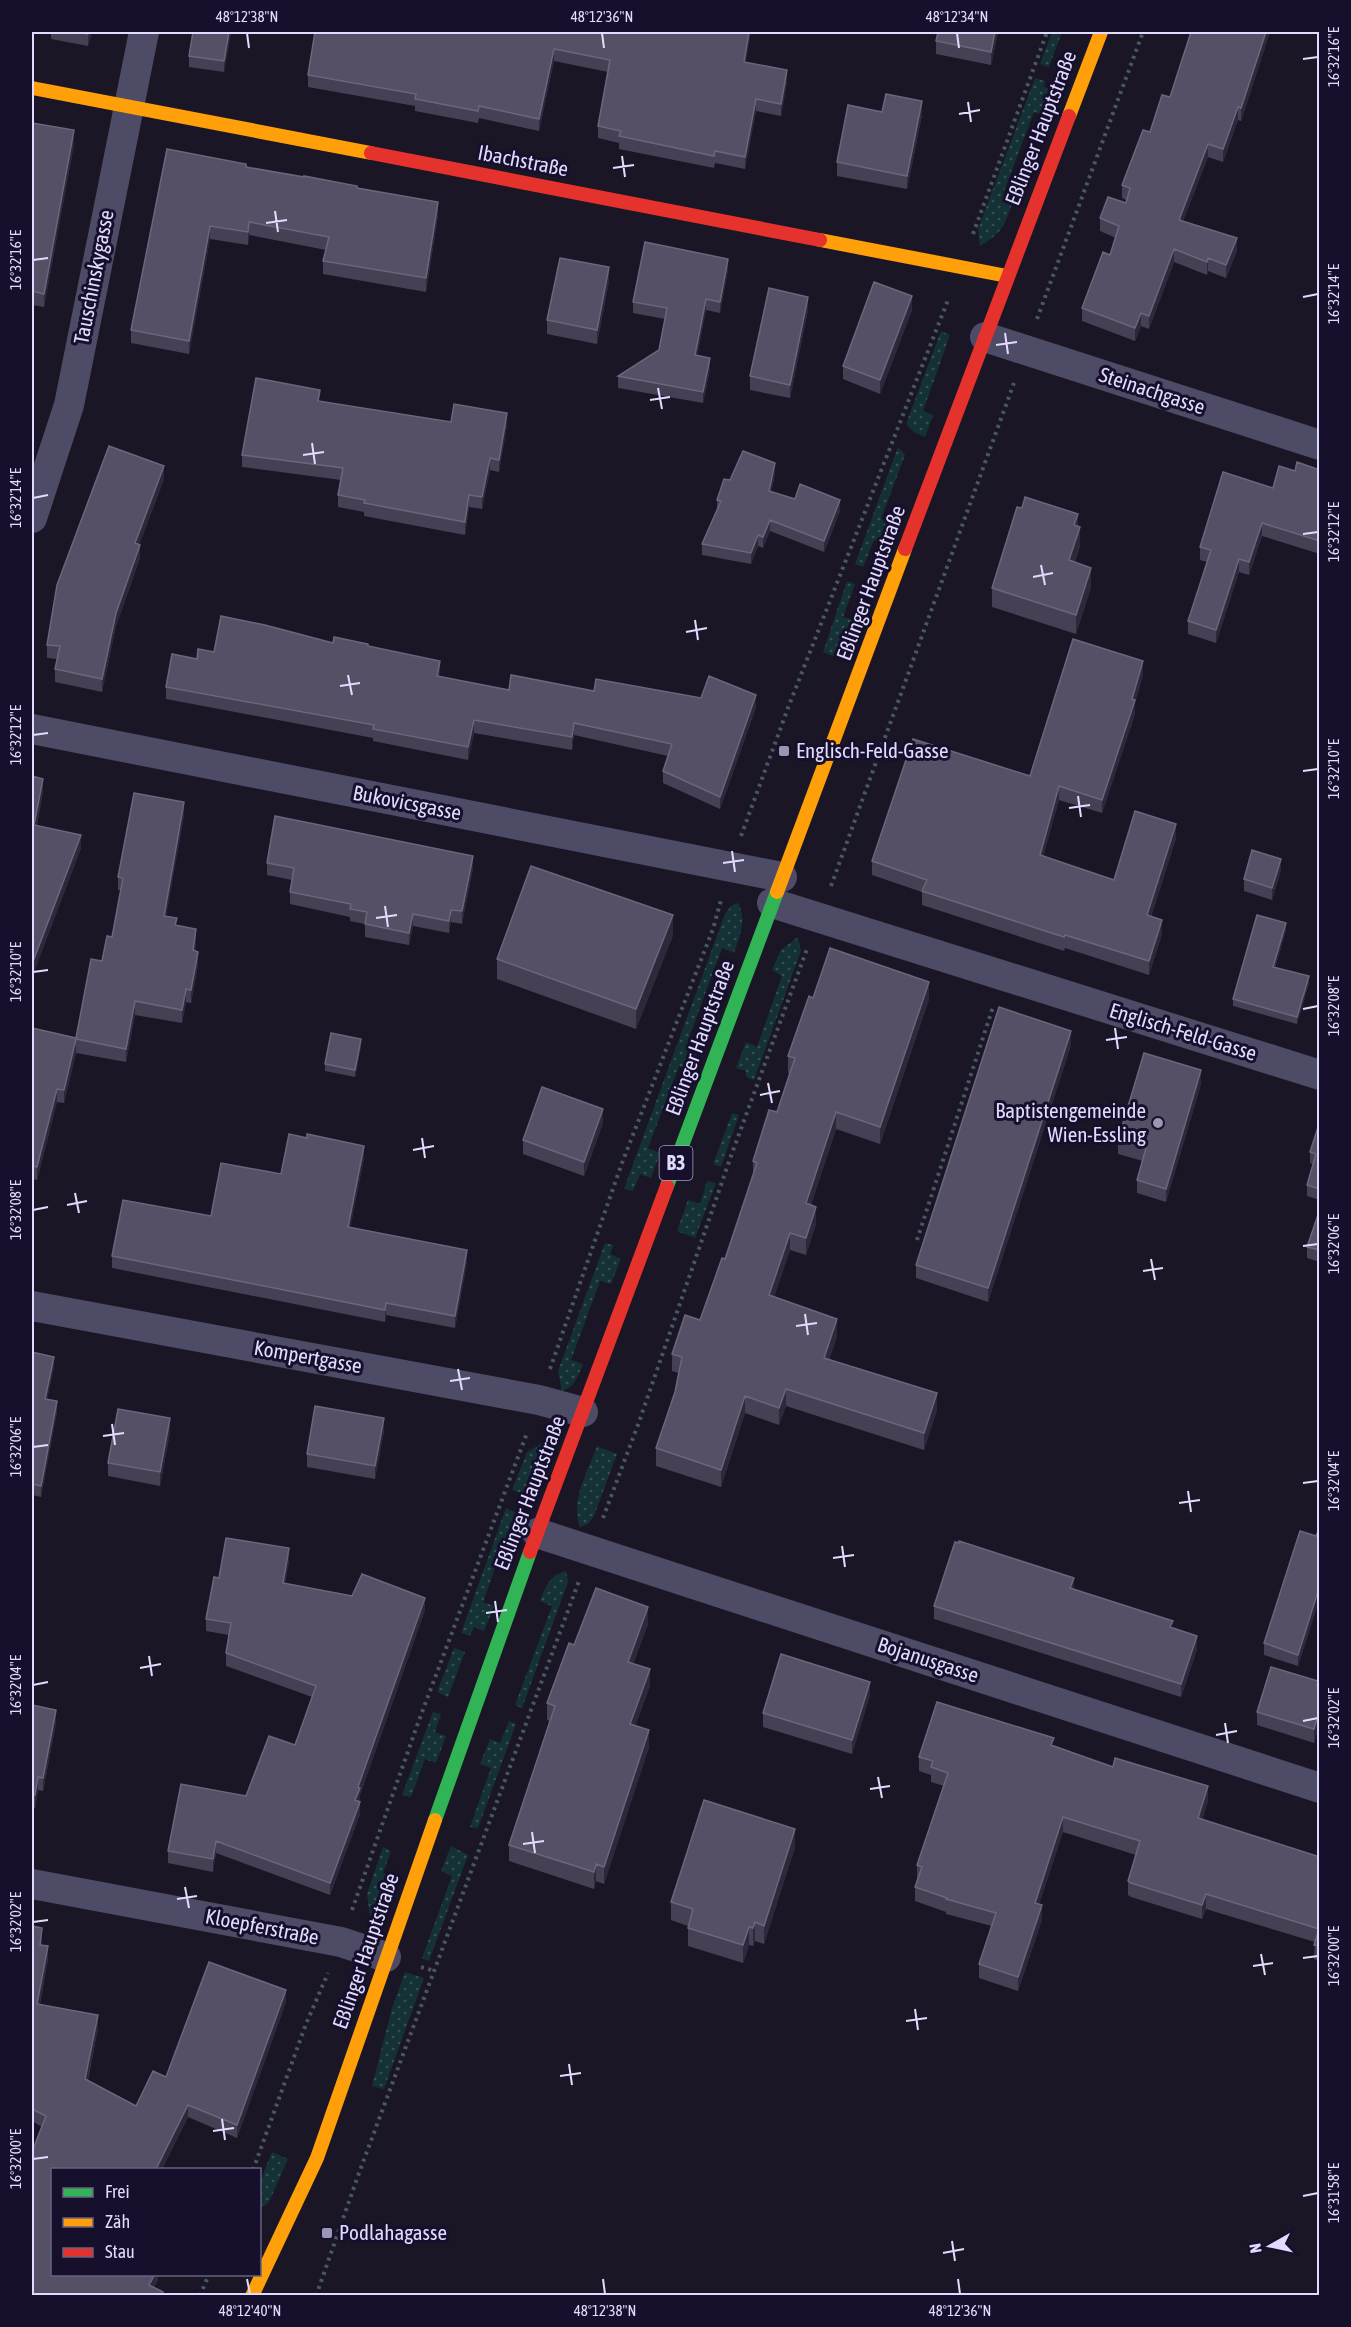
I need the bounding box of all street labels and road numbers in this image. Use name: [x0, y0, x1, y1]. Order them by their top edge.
street label: Eßlinger Hauptstraße: [1000, 47, 1081, 208]
street label: Ibachstraße: [476, 140, 570, 181]
street label: Tauschinskygasse: [68, 208, 118, 346]
street label: Steinachgasse: [1096, 362, 1208, 418]
street label: Eßlinger Hauptstraße: [831, 502, 909, 663]
street label: Bukovicsgasse: [351, 780, 463, 824]
street label: Eßlinger Hauptstraße: [660, 957, 738, 1118]
street label: Englisch-Feld-Gasse: [1107, 997, 1260, 1065]
road number: B3: [660, 1146, 692, 1180]
street label: Kompertgasse: [252, 1335, 364, 1377]
street label: Eßlinger Hauptstraße: [489, 1412, 570, 1573]
street label: Bojanusgasse: [875, 1631, 982, 1687]
street label: Eßlinger Hauptstraße: [327, 1870, 403, 2032]
street label: Kloepferstraße: [203, 1903, 321, 1949]

